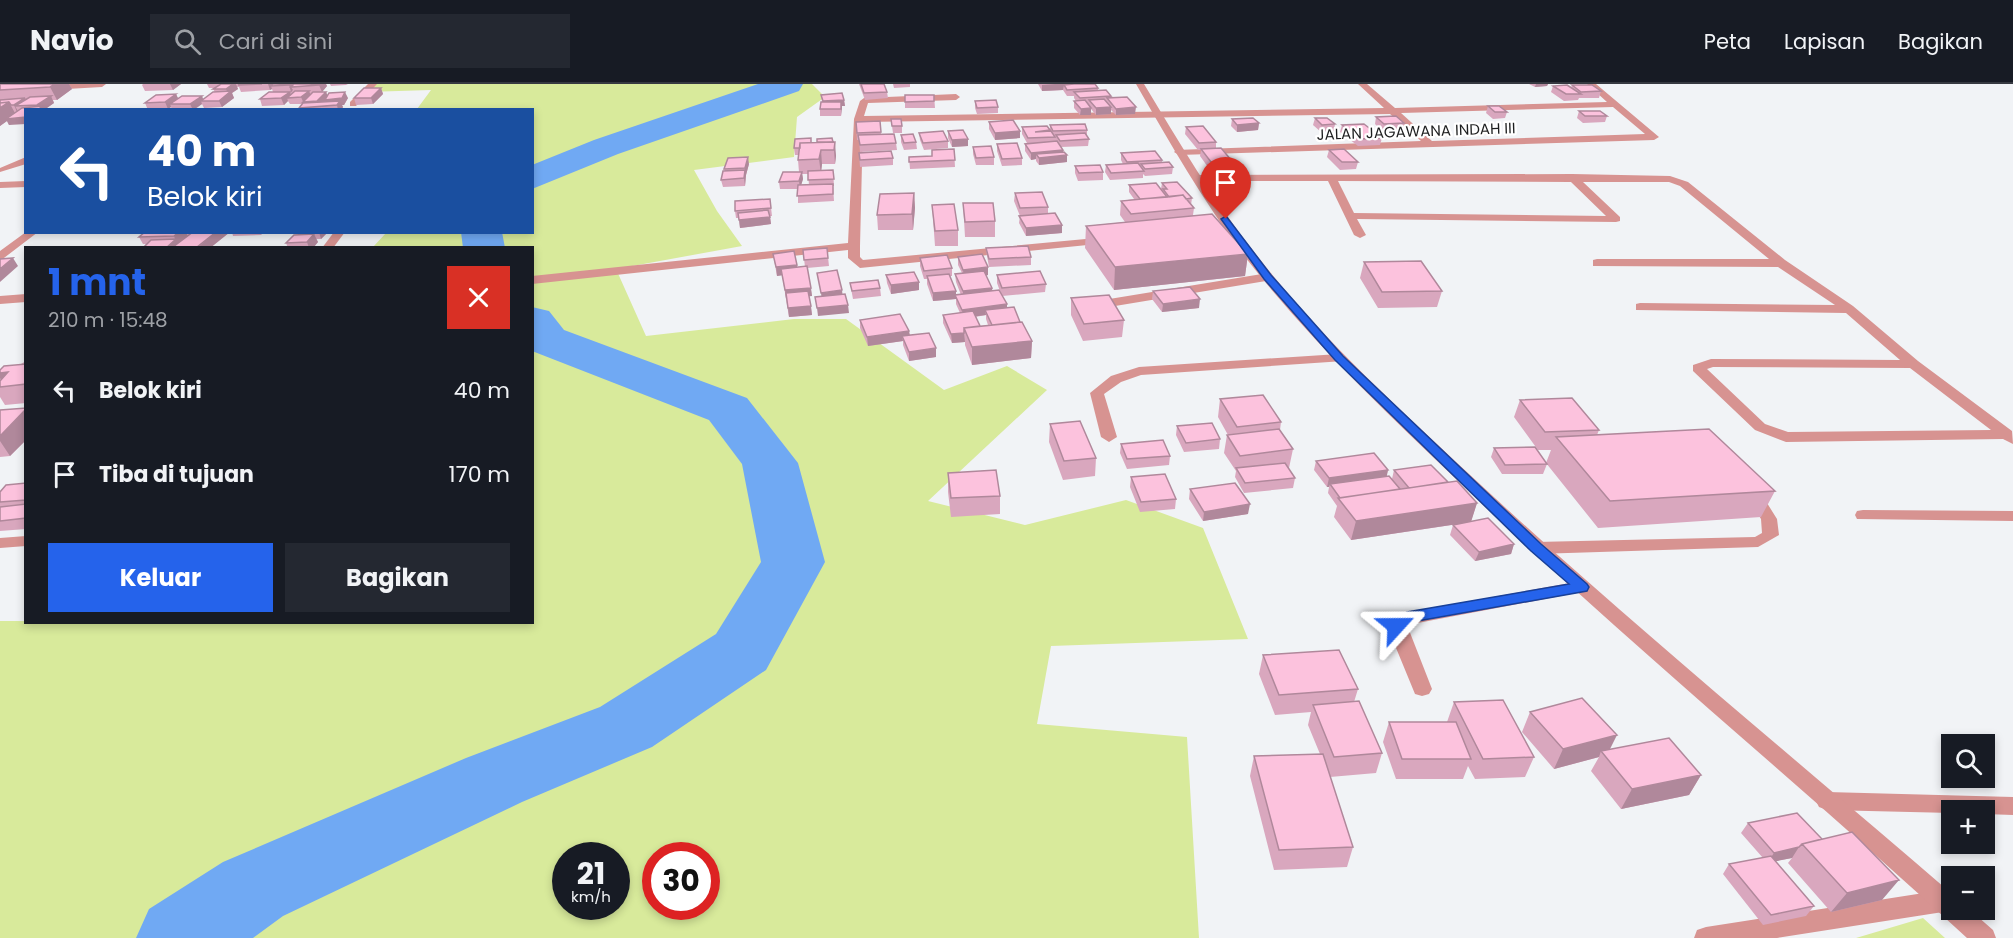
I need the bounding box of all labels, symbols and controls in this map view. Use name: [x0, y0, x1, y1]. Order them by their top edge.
search box: [150, 14, 570, 68]
text: Navio: [30, 21, 114, 60]
icon: search: [171, 25, 204, 58]
text: Cari di sini: [219, 26, 333, 57]
text: Peta: [1704, 27, 1751, 56]
text: Lapisan: [1784, 27, 1865, 56]
text: Bagikan: [1898, 27, 1983, 56]
street label: JALAN JAGAWANA INDAH III: [1316, 117, 1516, 145]
text: 40 m: [147, 122, 256, 181]
icon: left: [48, 132, 126, 210]
pin: [1200, 157, 1251, 219]
icon: arrive: [1209, 166, 1242, 199]
text: Belok kiri: [147, 178, 263, 215]
text: 1 mnt: [48, 257, 146, 308]
button: close: [447, 266, 510, 329]
text: 210 m · 15:48: [48, 306, 168, 334]
icon: left: [48, 374, 81, 407]
text: Belok kiri: [99, 375, 202, 406]
text: 40 m: [454, 375, 510, 406]
icon: arrive: [48, 458, 81, 491]
text: Tiba di tujuan: [99, 459, 254, 490]
text: 170 m: [449, 459, 510, 490]
button: Keluar: [48, 543, 273, 612]
button: Bagikan: [285, 543, 510, 612]
position arrow: [1364, 594, 1428, 658]
map controls: [1941, 734, 1995, 920]
button: search: [1941, 734, 1995, 788]
button: +: [1941, 800, 1995, 854]
speed limit sign: 30: [642, 842, 720, 920]
text: 21: [577, 852, 605, 895]
button: −: [1941, 866, 1995, 920]
text: km/h: [571, 886, 611, 907]

